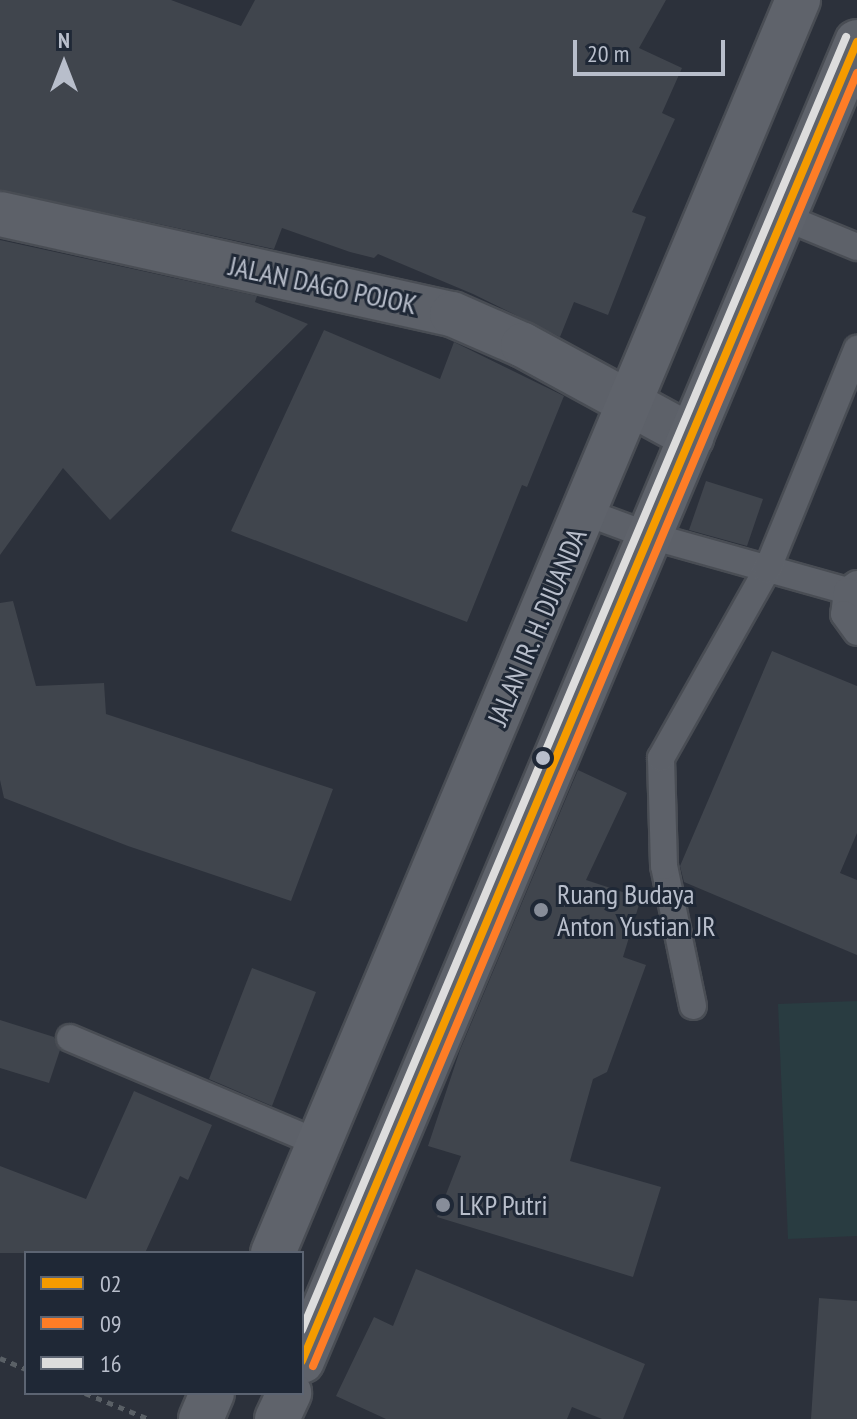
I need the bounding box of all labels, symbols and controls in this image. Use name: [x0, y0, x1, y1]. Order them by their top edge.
north arrow: [24, 24, 104, 104]
scale bar: [577, 24, 729, 74]
text: N: [58, 26, 70, 54]
text: 20 m: [587, 38, 629, 69]
street label: JALAN DAGO POJOK: [226, 249, 420, 321]
street label: JALAN IR. H. DJUANDA: [480, 522, 594, 732]
unlabelled marker: [535, 750, 551, 766]
place label: Ruang Budaya Anton Yustian JR: [557, 877, 716, 943]
marker: Ruang Budaya Anton Yustian JR: [532, 901, 550, 919]
place label: LKP Putri: [459, 1188, 548, 1222]
marker: LKP Putri: [434, 1196, 452, 1214]
legend: [24, 1251, 304, 1395]
text: 02: [100, 1268, 122, 1299]
text: 09: [100, 1308, 122, 1339]
text: 16: [100, 1348, 122, 1379]

